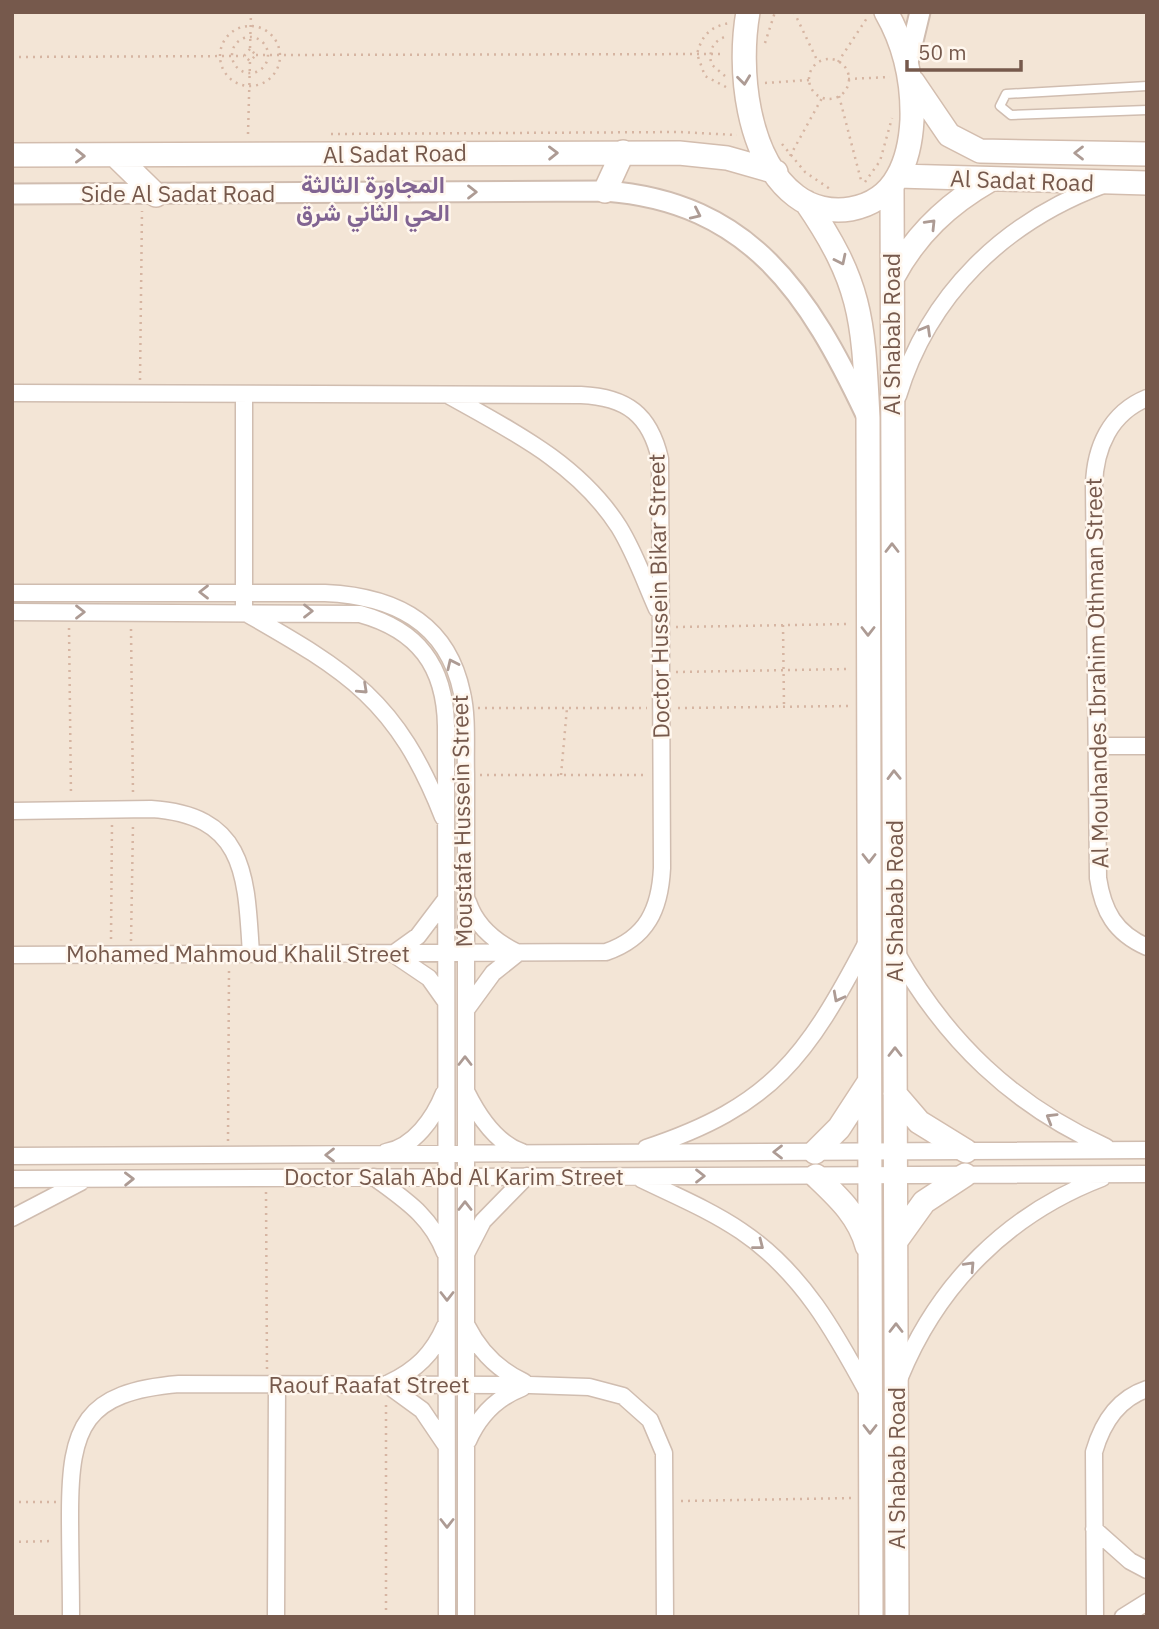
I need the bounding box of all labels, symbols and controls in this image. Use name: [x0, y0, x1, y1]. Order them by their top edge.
scale bar: [907, 28, 1021, 72]
text: 50 m: [918, 38, 967, 66]
one-way arrow: [736, 74, 751, 86]
street label: Al Sadat Road: [323, 137, 467, 169]
one-way arrow: [548, 145, 559, 161]
one-way arrow: [1073, 146, 1084, 161]
one-way arrow: [76, 148, 86, 164]
street label: Al Sadat Road: [950, 162, 1095, 198]
district label: المجاورة الثالثة الحي الثاني شرق: [296, 168, 450, 233]
street label: Side Al Sadat Road: [81, 178, 275, 208]
one-way arrow: [468, 184, 478, 200]
one-way arrow: [689, 206, 702, 220]
one-way arrow: [923, 219, 935, 232]
one-way arrow: [833, 253, 847, 265]
street label: Al Shabab Road: [876, 253, 906, 415]
one-way arrow: [918, 324, 931, 337]
street label: Doctor Hussein Bikar Street: [641, 453, 675, 739]
street label: Al Mouhandes Ibrahim Othman Street: [1078, 477, 1114, 869]
one-way arrow: [884, 542, 900, 552]
one-way arrow: [198, 584, 209, 600]
one-way arrow: [303, 603, 314, 619]
one-way arrow: [76, 604, 86, 620]
one-way arrow: [860, 626, 876, 637]
one-way arrow: [446, 659, 460, 672]
one-way arrow: [355, 681, 368, 693]
street label: Moustafa Hussein Street: [444, 694, 478, 948]
one-way arrow: [886, 769, 902, 780]
street label: Al Shabab Road: [879, 820, 909, 982]
one-way arrow: [861, 854, 877, 864]
street label: Mohamed Mahmoud Khalil Street: [66, 938, 410, 968]
one-way arrow: [833, 990, 846, 1003]
one-way arrow: [887, 1046, 903, 1056]
one-way arrow: [457, 1056, 473, 1066]
one-way arrow: [1045, 1113, 1058, 1126]
one-way arrow: [773, 1144, 783, 1160]
one-way arrow: [325, 1147, 335, 1163]
street label: Doctor Salah Abd Al Karim Street: [284, 1161, 624, 1191]
one-way arrow: [695, 1168, 706, 1184]
one-way arrow: [125, 1171, 135, 1187]
one-way arrow: [457, 1200, 473, 1210]
one-way arrow: [751, 1236, 763, 1249]
one-way arrow: [961, 1261, 974, 1274]
one-way arrow: [439, 1291, 455, 1302]
one-way arrow: [888, 1322, 904, 1333]
street label: Raouf Raafat Street: [269, 1369, 469, 1399]
street label: Al Shabab Road: [881, 1387, 911, 1549]
one-way arrow: [862, 1424, 878, 1435]
one-way arrow: [439, 1519, 455, 1529]

